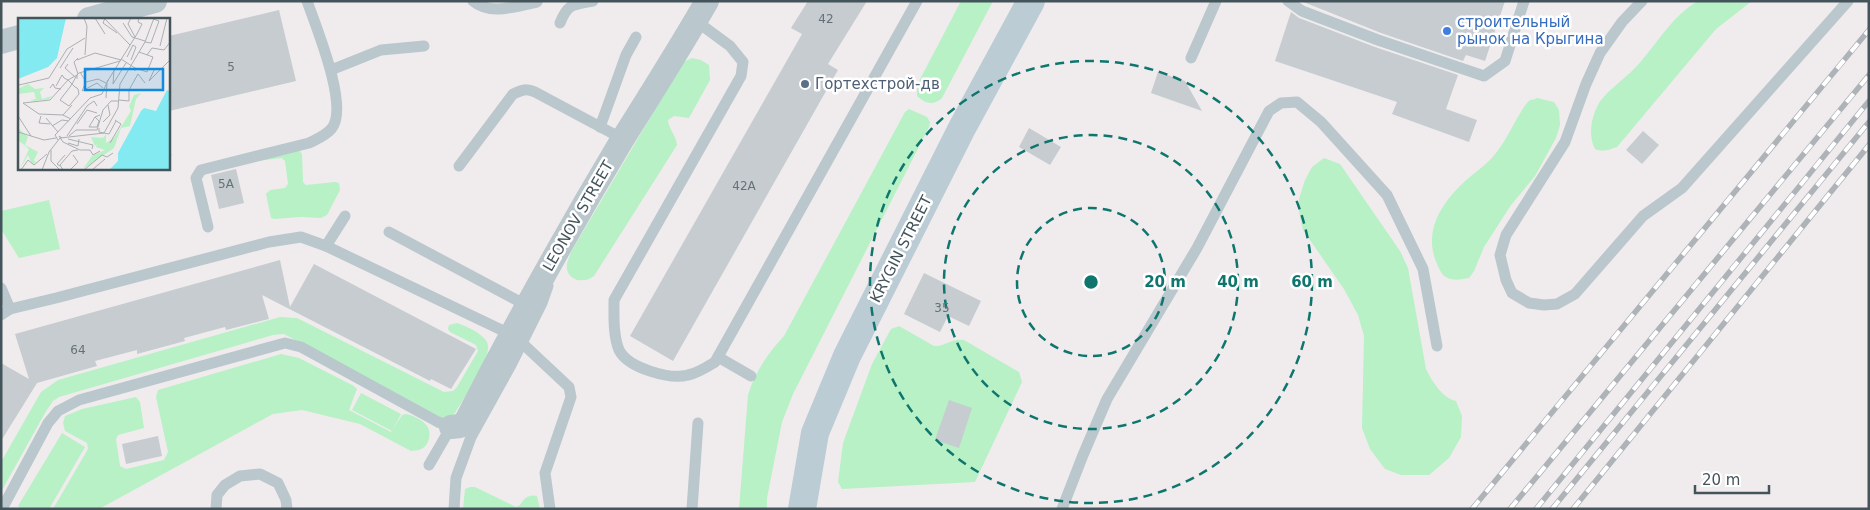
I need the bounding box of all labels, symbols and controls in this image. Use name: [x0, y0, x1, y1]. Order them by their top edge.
house number: 42: [818, 12, 834, 26]
place label: строительный рынок на Крыгина: [1457, 13, 1604, 48]
inset map: [18, 18, 170, 170]
marker: строительный рынок на Крыгина: [1441, 25, 1453, 37]
house number: 5: [227, 60, 235, 74]
place label: Гортехстрой-дв: [815, 75, 940, 93]
marker: Гортехстрой-дв: [799, 78, 811, 90]
street label: LEONOV STREET: [539, 157, 617, 274]
house number: 5А: [218, 177, 235, 191]
house number: 42А: [732, 179, 757, 193]
street label: KRYGIN STREET: [866, 192, 936, 306]
centre of rings: [1082, 273, 1100, 291]
text: 20 m: [1144, 273, 1186, 291]
text: 40 m: [1217, 273, 1259, 291]
text: 60 m: [1291, 273, 1333, 291]
house number: 35: [934, 301, 950, 315]
house number: 64: [70, 343, 86, 357]
scale bar: [1695, 462, 1769, 494]
text: 20 m: [1702, 471, 1740, 489]

